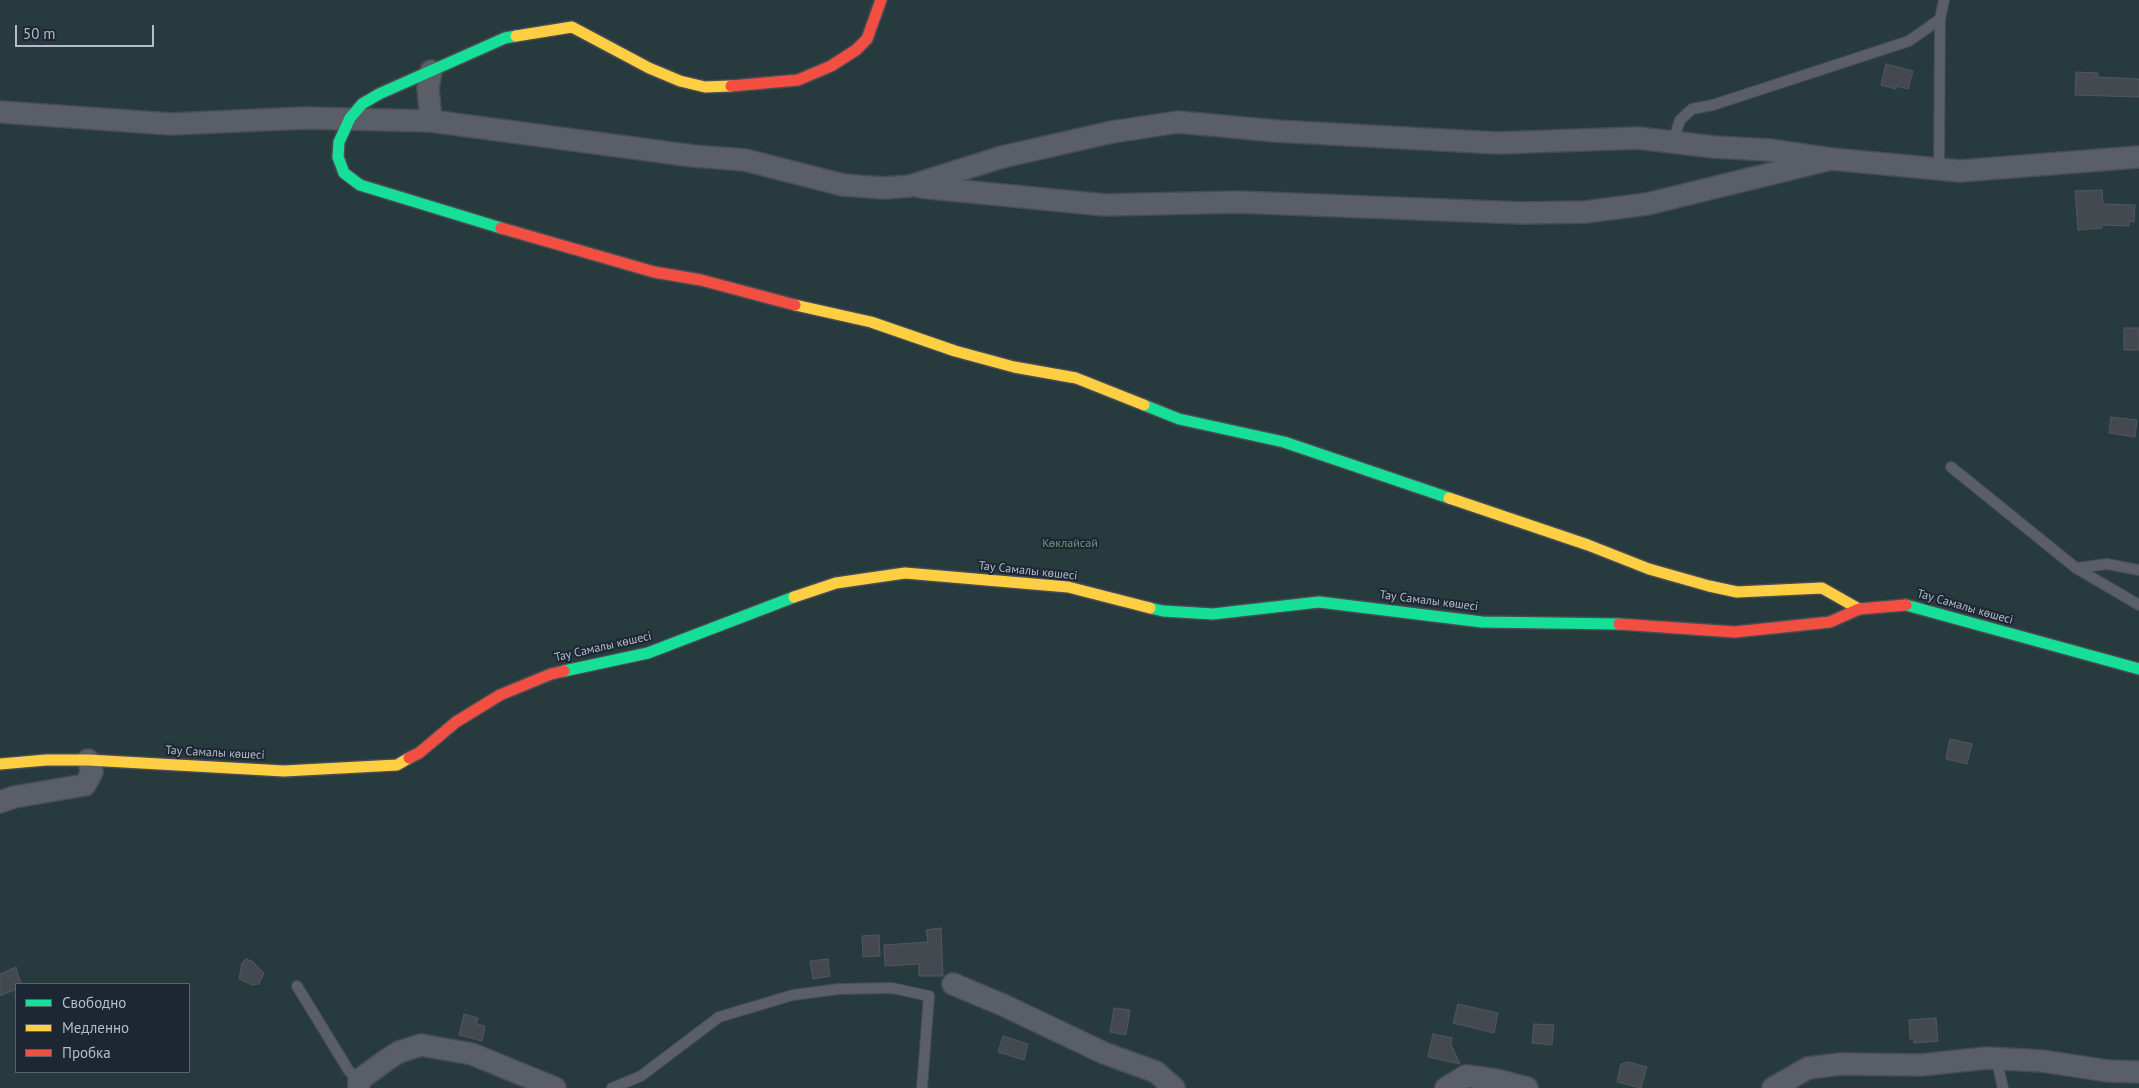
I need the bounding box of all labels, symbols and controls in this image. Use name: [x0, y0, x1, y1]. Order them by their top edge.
scale bar: [18, 15, 156, 47]
text: 50 m: [23, 24, 56, 43]
park label: Көклайсай: [1042, 537, 1098, 551]
street label: Тау Самалы көшесі: [978, 559, 1078, 583]
street label: Тау Самалы көшесі: [1915, 586, 2015, 628]
street label: Тау Самалы көшесі: [1379, 588, 1479, 614]
street label: Тау Самалы көшесі: [553, 629, 653, 665]
street label: Тау Самалы көшесі: [165, 743, 265, 763]
legend: [15, 983, 190, 1073]
text: Свободно: [62, 993, 126, 1012]
text: Медленно: [62, 1018, 129, 1037]
text: Пробка: [62, 1043, 111, 1062]

